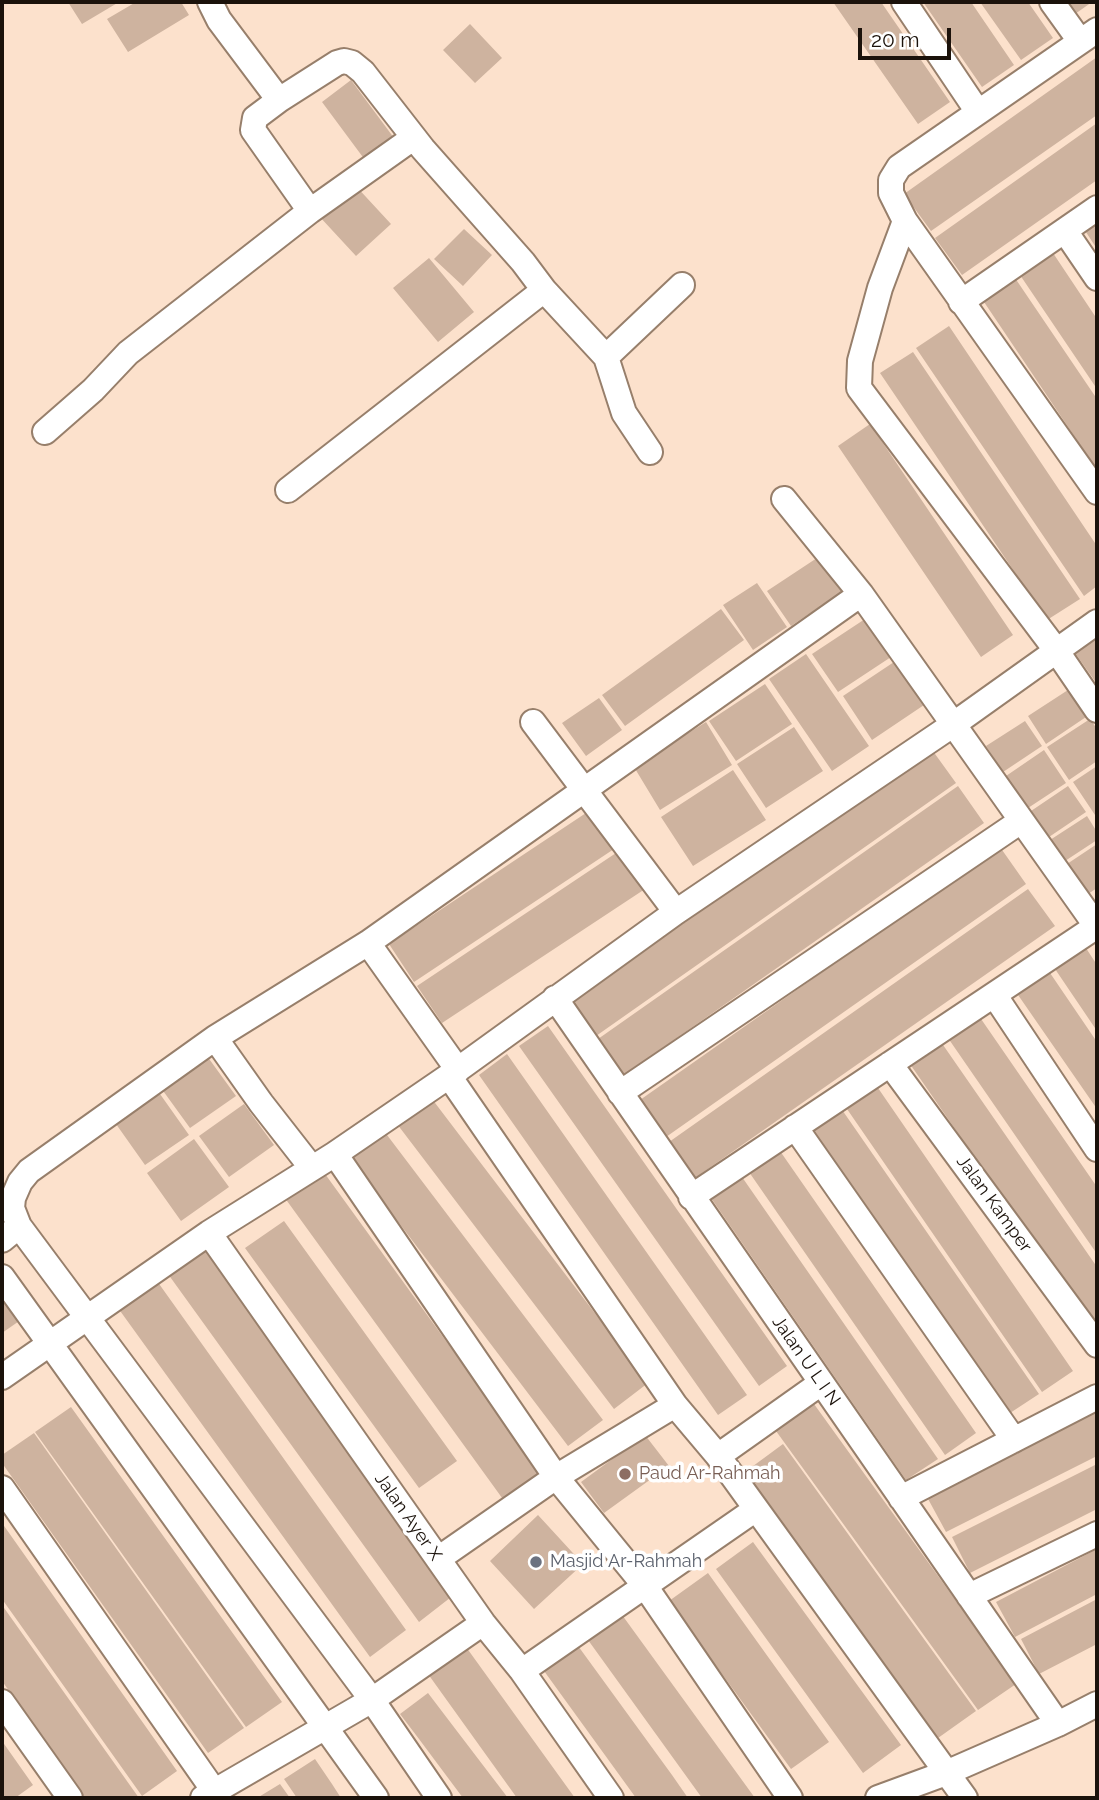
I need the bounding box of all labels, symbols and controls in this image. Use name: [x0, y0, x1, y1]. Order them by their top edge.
scale bar: [861, 14, 954, 58]
text: 20 m: [871, 27, 919, 52]
street label: Jalan Kamper: [952, 1152, 1036, 1256]
street label: Jalan U L I N: [767, 1312, 845, 1410]
place label: Paud Ar-Rahmah: [639, 1463, 781, 1485]
marker: Paud Ar-Rahmah: [617, 1466, 633, 1482]
street label: Jalan Ayer X: [370, 1469, 446, 1565]
place label: Masjid Ar-Rahmah: [550, 1551, 702, 1573]
marker: Masjid Ar-Rahmah: [528, 1554, 544, 1570]

